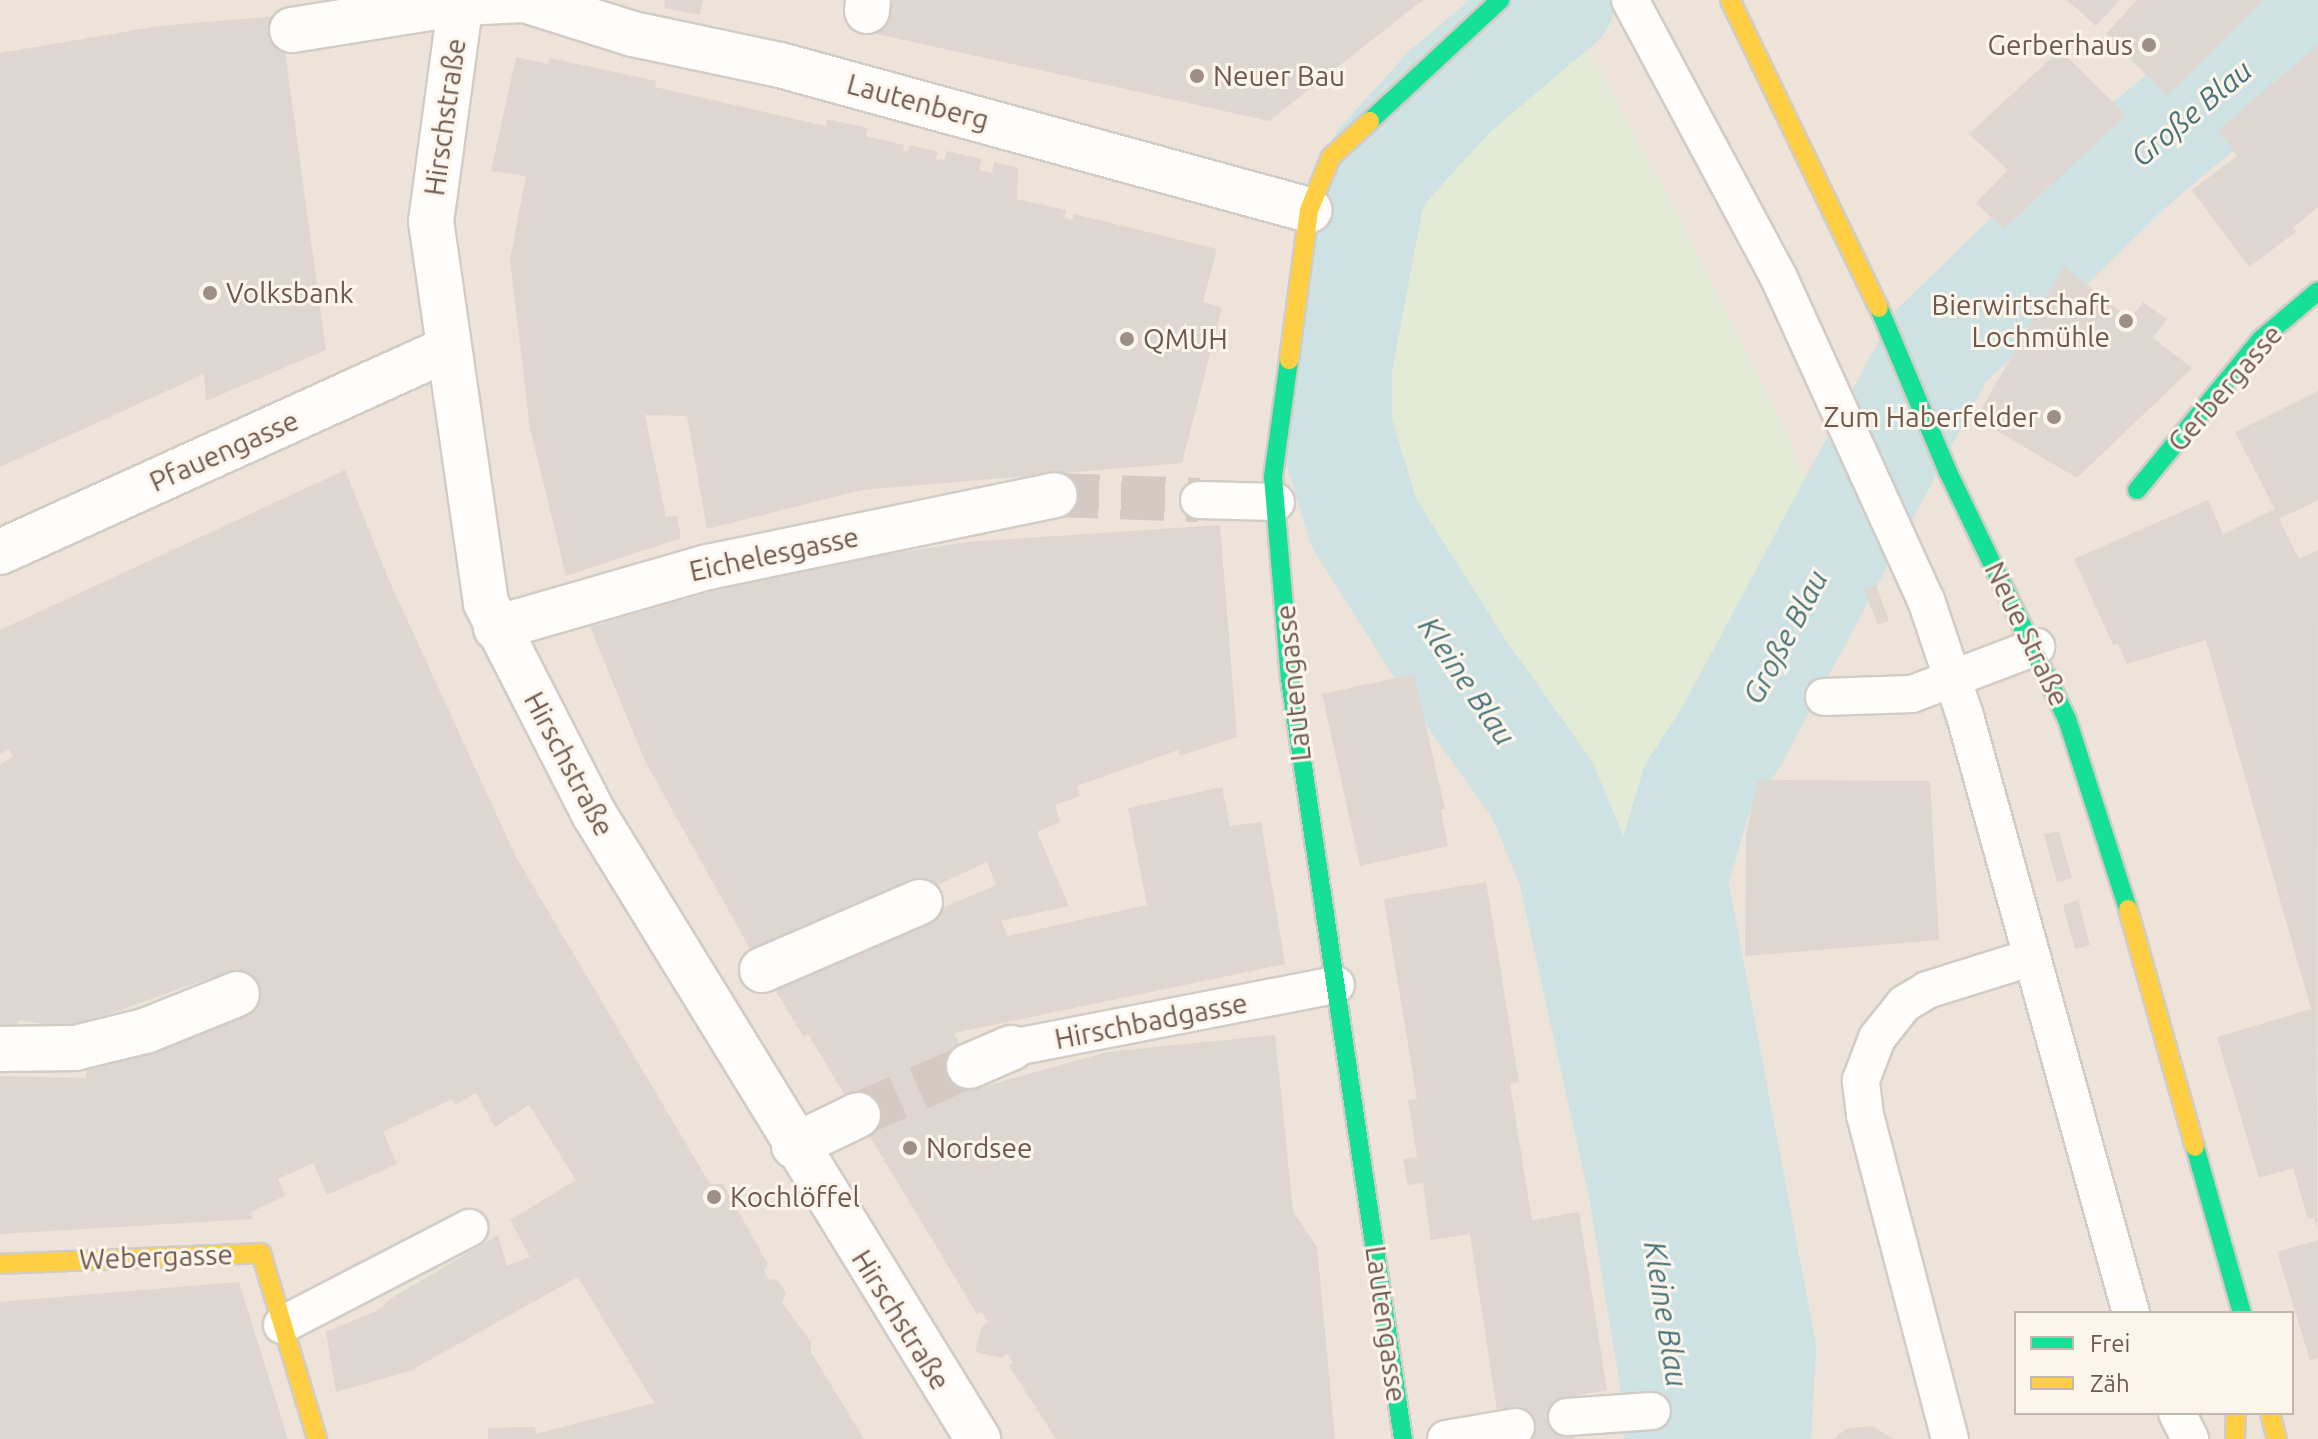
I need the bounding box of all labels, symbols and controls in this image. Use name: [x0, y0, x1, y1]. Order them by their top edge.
place label: Gerberhaus: [1987, 28, 2133, 62]
street label: Hirschstraße: [417, 36, 473, 198]
marker: Gerberhaus: [2140, 36, 2158, 54]
water label: Große Blau: [2123, 52, 2259, 174]
place label: Neuer Bau: [1213, 59, 1345, 93]
street label: Lautenberg: [843, 67, 993, 137]
marker: Neuer Bau: [1188, 67, 1206, 85]
place label: Volksbank: [226, 276, 354, 310]
marker: Volksbank: [201, 284, 219, 302]
place label: Bierwirtschaft Lochmühle: [1931, 288, 2110, 354]
marker: Bierwirtschaft Lochmühle: [2117, 312, 2135, 330]
street label: Gerbergasse: [2161, 318, 2289, 458]
place label: QMUH: [1143, 322, 1228, 356]
marker: QMUH: [1118, 330, 1136, 348]
place label: Zum Haberfelder: [1824, 400, 2038, 434]
street label: Pfauengasse: [144, 403, 304, 499]
marker: Zum Haberfelder: [2045, 408, 2063, 426]
street label: Eichelesgasse: [686, 520, 862, 588]
street label: Neue Straße: [1978, 556, 2076, 712]
water label: Große Blau: [1735, 564, 1835, 710]
street label: Lautengasse: [1268, 603, 1318, 763]
water label: Kleine Blau: [1411, 610, 1523, 752]
street label: Hirschstraße: [517, 686, 621, 842]
street label: Hirschbadgasse: [1052, 986, 1250, 1056]
place label: Nordsee: [926, 1131, 1032, 1165]
marker: Nordsee: [901, 1139, 919, 1157]
place label: Kochlöffel: [730, 1180, 860, 1214]
marker: Kochlöffel: [705, 1188, 723, 1206]
street label: Webergasse: [79, 1238, 233, 1276]
water label: Kleine Blau: [1637, 1239, 1695, 1389]
street label: Hirschstraße: [845, 1244, 957, 1396]
street label: Lautengasse: [1358, 1244, 1414, 1404]
legend: [2014, 1311, 2294, 1415]
text: Frei: [2090, 1330, 2130, 1357]
text: Zäh: [2090, 1370, 2130, 1397]

